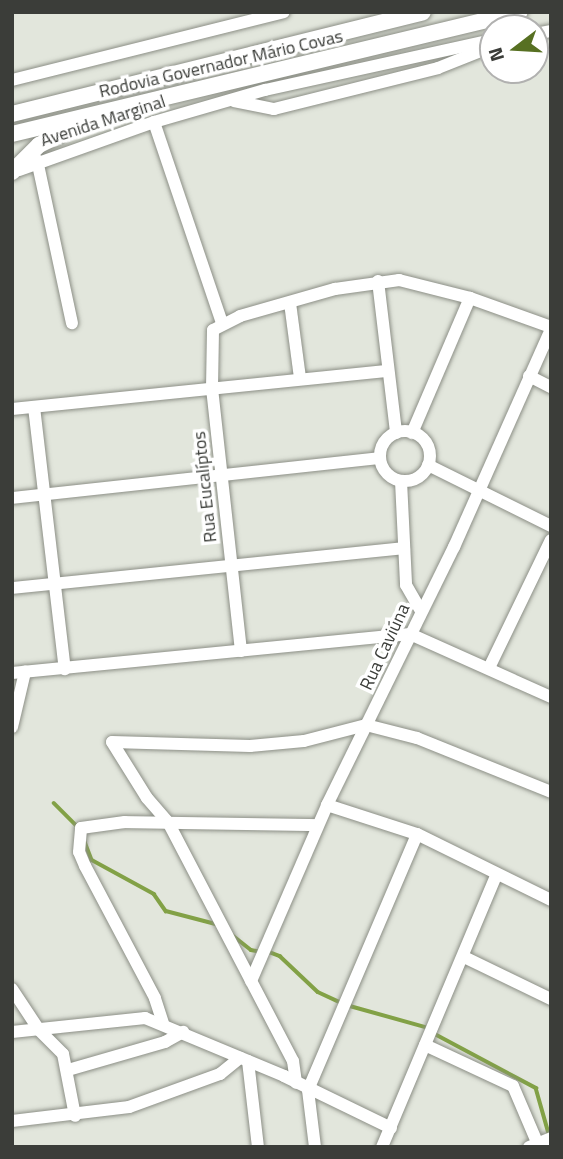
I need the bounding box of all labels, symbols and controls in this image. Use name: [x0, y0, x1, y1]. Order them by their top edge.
north arrow: [479, 14, 549, 84]
street label: Rodovia Governador Mário Covas: [97, 25, 345, 103]
text: N: [480, 44, 511, 65]
street label: Avenida Marginal: [38, 91, 168, 151]
street label: Rua Eucalíptos: [188, 430, 222, 544]
street label: Rua Caviúna: [356, 600, 414, 694]

